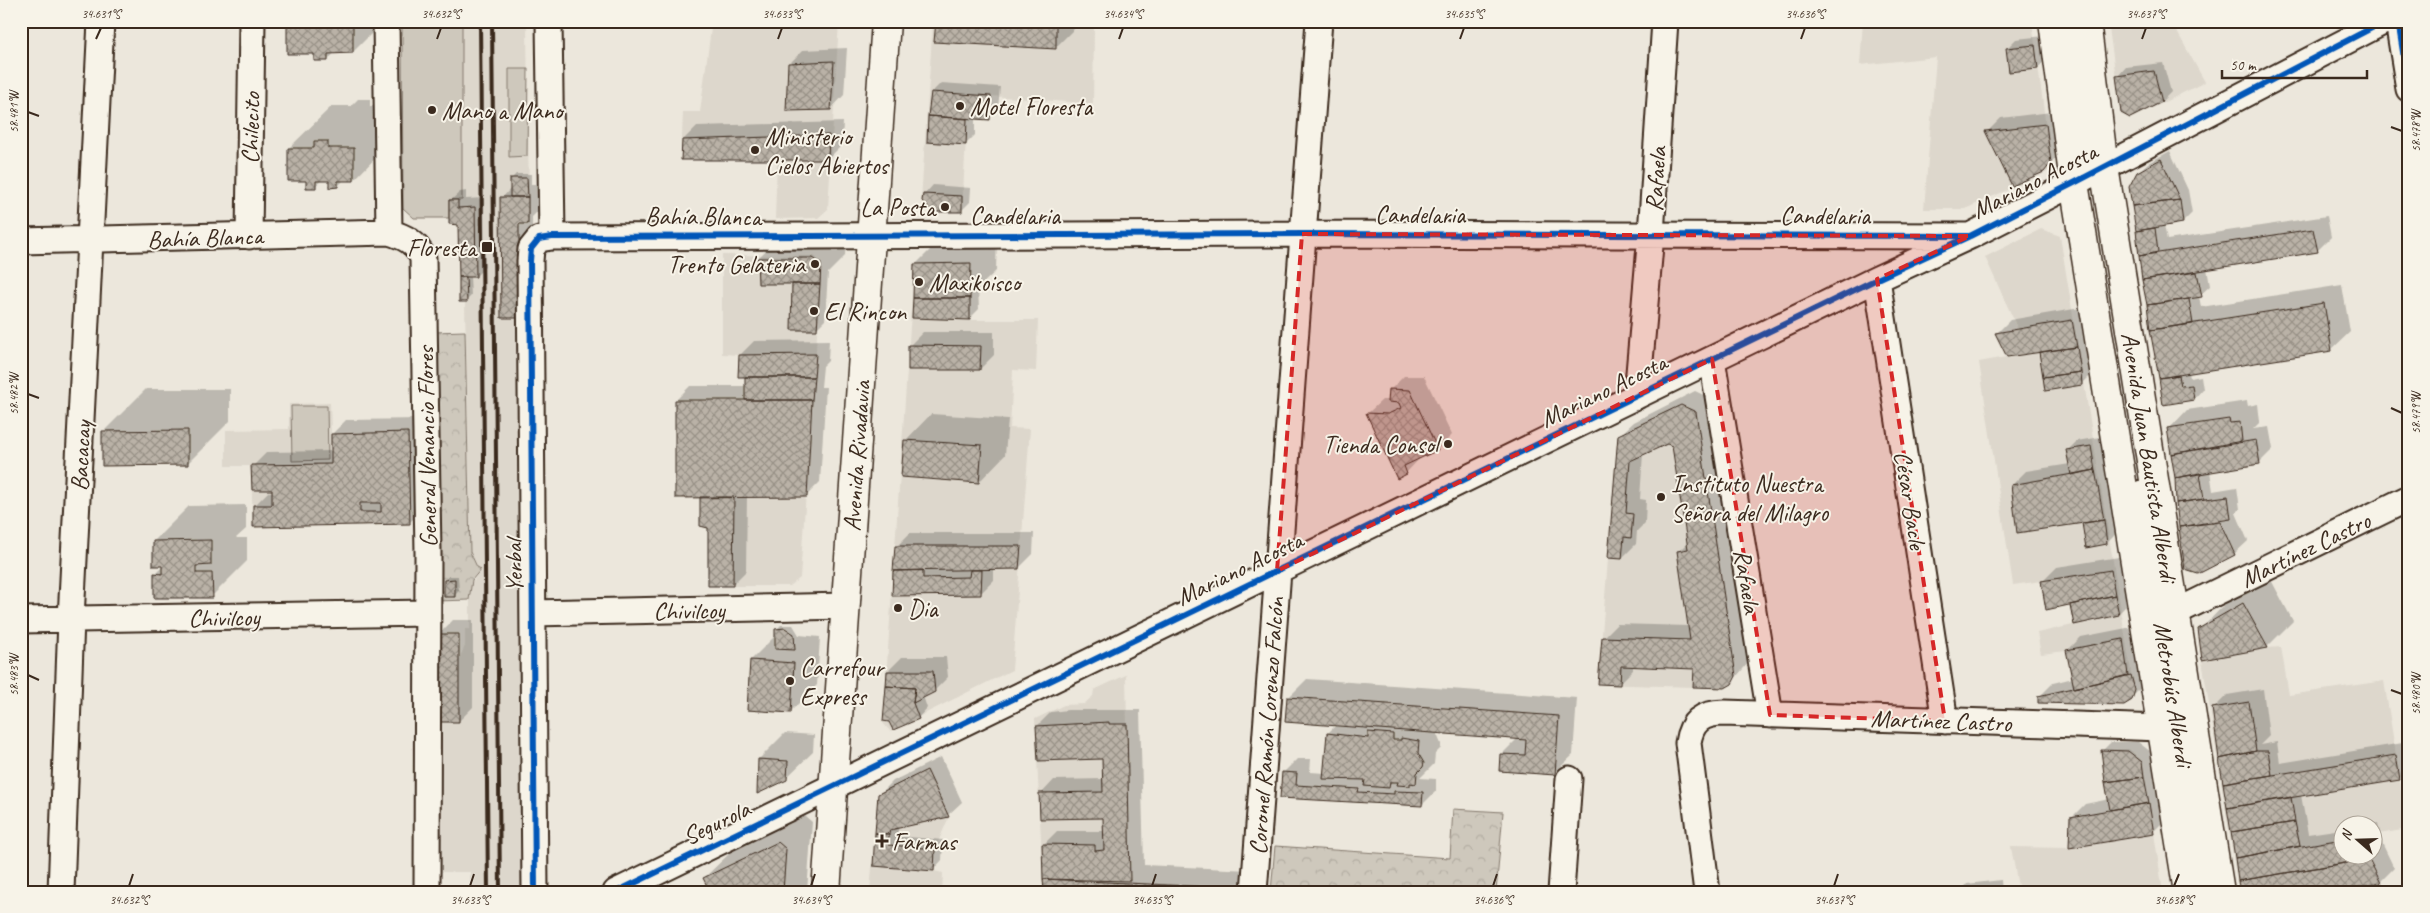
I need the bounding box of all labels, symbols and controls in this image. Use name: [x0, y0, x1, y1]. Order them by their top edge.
text: 34.631°S: [82, 6, 122, 22]
text: 34.632°S: [422, 6, 462, 22]
text: 34.633°S: [763, 6, 803, 22]
text: 34.634°S: [1104, 6, 1144, 22]
text: 34.635°S: [1445, 6, 1485, 22]
text: 34.636°S: [1786, 6, 1826, 22]
text: 34.637°S: [2127, 6, 2167, 22]
scale bar: [2222, 48, 2368, 80]
text: 50 m: [2230, 56, 2257, 75]
text: 58.481°W: [6, 89, 22, 133]
street label: Chilecito: [234, 91, 268, 164]
place label: Motel Floresta: [970, 91, 1094, 123]
place label: Mano a Mano: [442, 95, 566, 127]
marker: Motel Floresta: [954, 100, 966, 112]
marker: Mano a Mano: [426, 104, 438, 116]
text: 58.478°W: [2408, 108, 2424, 152]
place label: Ministerio Cielos Abiertos: [765, 121, 891, 182]
street label: Mariano Acosta: [1966, 134, 2105, 226]
marker: Ministerio Cielos Abiertos: [749, 144, 761, 156]
street label: Rafaela: [1638, 144, 1674, 212]
place label: La Posta: [860, 192, 938, 224]
street label: Candelaria: [1375, 199, 1467, 231]
street label: Candelaria: [970, 200, 1062, 232]
street label: Candelaria: [1780, 200, 1872, 232]
street label: Bahía Blanca: [645, 201, 763, 233]
marker: La Posta: [939, 201, 951, 213]
street label: Bahía Blanca: [147, 220, 266, 256]
place label: Floresta: [407, 232, 479, 264]
marker: Floresta: [480, 240, 494, 254]
place label: Trento Gelateria: [668, 249, 807, 281]
marker: Trento Gelateria: [809, 258, 821, 270]
place label: Maxikoisco: [929, 267, 1023, 299]
marker: Maxikoisco: [913, 276, 925, 288]
place label: El Rincon: [824, 296, 907, 328]
marker: El Rincon: [808, 305, 820, 317]
street label: Avenida Juan Bautista Alberdi: [2113, 330, 2185, 587]
street label: General Venancio Flores: [409, 344, 445, 548]
street label: Mariano Acosta: [1535, 345, 1674, 435]
text: 58.482°W: [6, 371, 22, 415]
street label: Avenida Rivadavia: [836, 378, 878, 532]
text: 58.479°W: [2408, 390, 2424, 434]
street label: Bacacay: [63, 418, 99, 492]
place label: Tienda Consol: [1323, 429, 1443, 461]
marker: Tienda Consol: [1442, 438, 1454, 450]
street label: César Bacle: [1886, 449, 1934, 553]
place label: Instituto Nuestra Señora del Milagro: [1671, 468, 1829, 529]
marker: Instituto Nuestra Señora del Milagro: [1655, 491, 1667, 503]
street label: Martínez Castro: [2235, 504, 2377, 595]
street label: Mariano Acosta: [1171, 523, 1310, 613]
street label: Yerbal: [497, 534, 530, 593]
street label: Rafaela: [1726, 547, 1768, 618]
place label: Dia: [908, 593, 940, 625]
street label: Chivilcoy: [653, 594, 726, 628]
street label: Coronel Ramón Lorenzo Falcón: [1242, 595, 1292, 856]
street label: Chivilcoy: [188, 601, 261, 635]
marker: Dia: [892, 602, 904, 614]
street label: Metrobús Alberdi: [2146, 619, 2201, 772]
text: 58.483°W: [6, 652, 22, 696]
place label: Carrefour Express: [800, 652, 886, 713]
text: 58.480°W: [2408, 671, 2424, 715]
marker: Carrefour Express: [784, 675, 796, 687]
street label: Martínez Castro: [1870, 703, 2013, 739]
street label: Segurola: [678, 792, 757, 853]
north arrow: [2332, 816, 2382, 866]
place label: Farmas: [892, 826, 959, 858]
text: N: [2337, 827, 2357, 843]
marker: Farmas: [876, 835, 888, 847]
text: 34.632°S: [110, 892, 150, 908]
text: 34.633°S: [451, 892, 491, 908]
text: 34.634°S: [792, 892, 832, 908]
text: 34.635°S: [1133, 892, 1173, 908]
text: 34.636°S: [1474, 892, 1514, 908]
text: 34.637°S: [1815, 892, 1855, 908]
text: 34.638°S: [2155, 892, 2195, 908]

